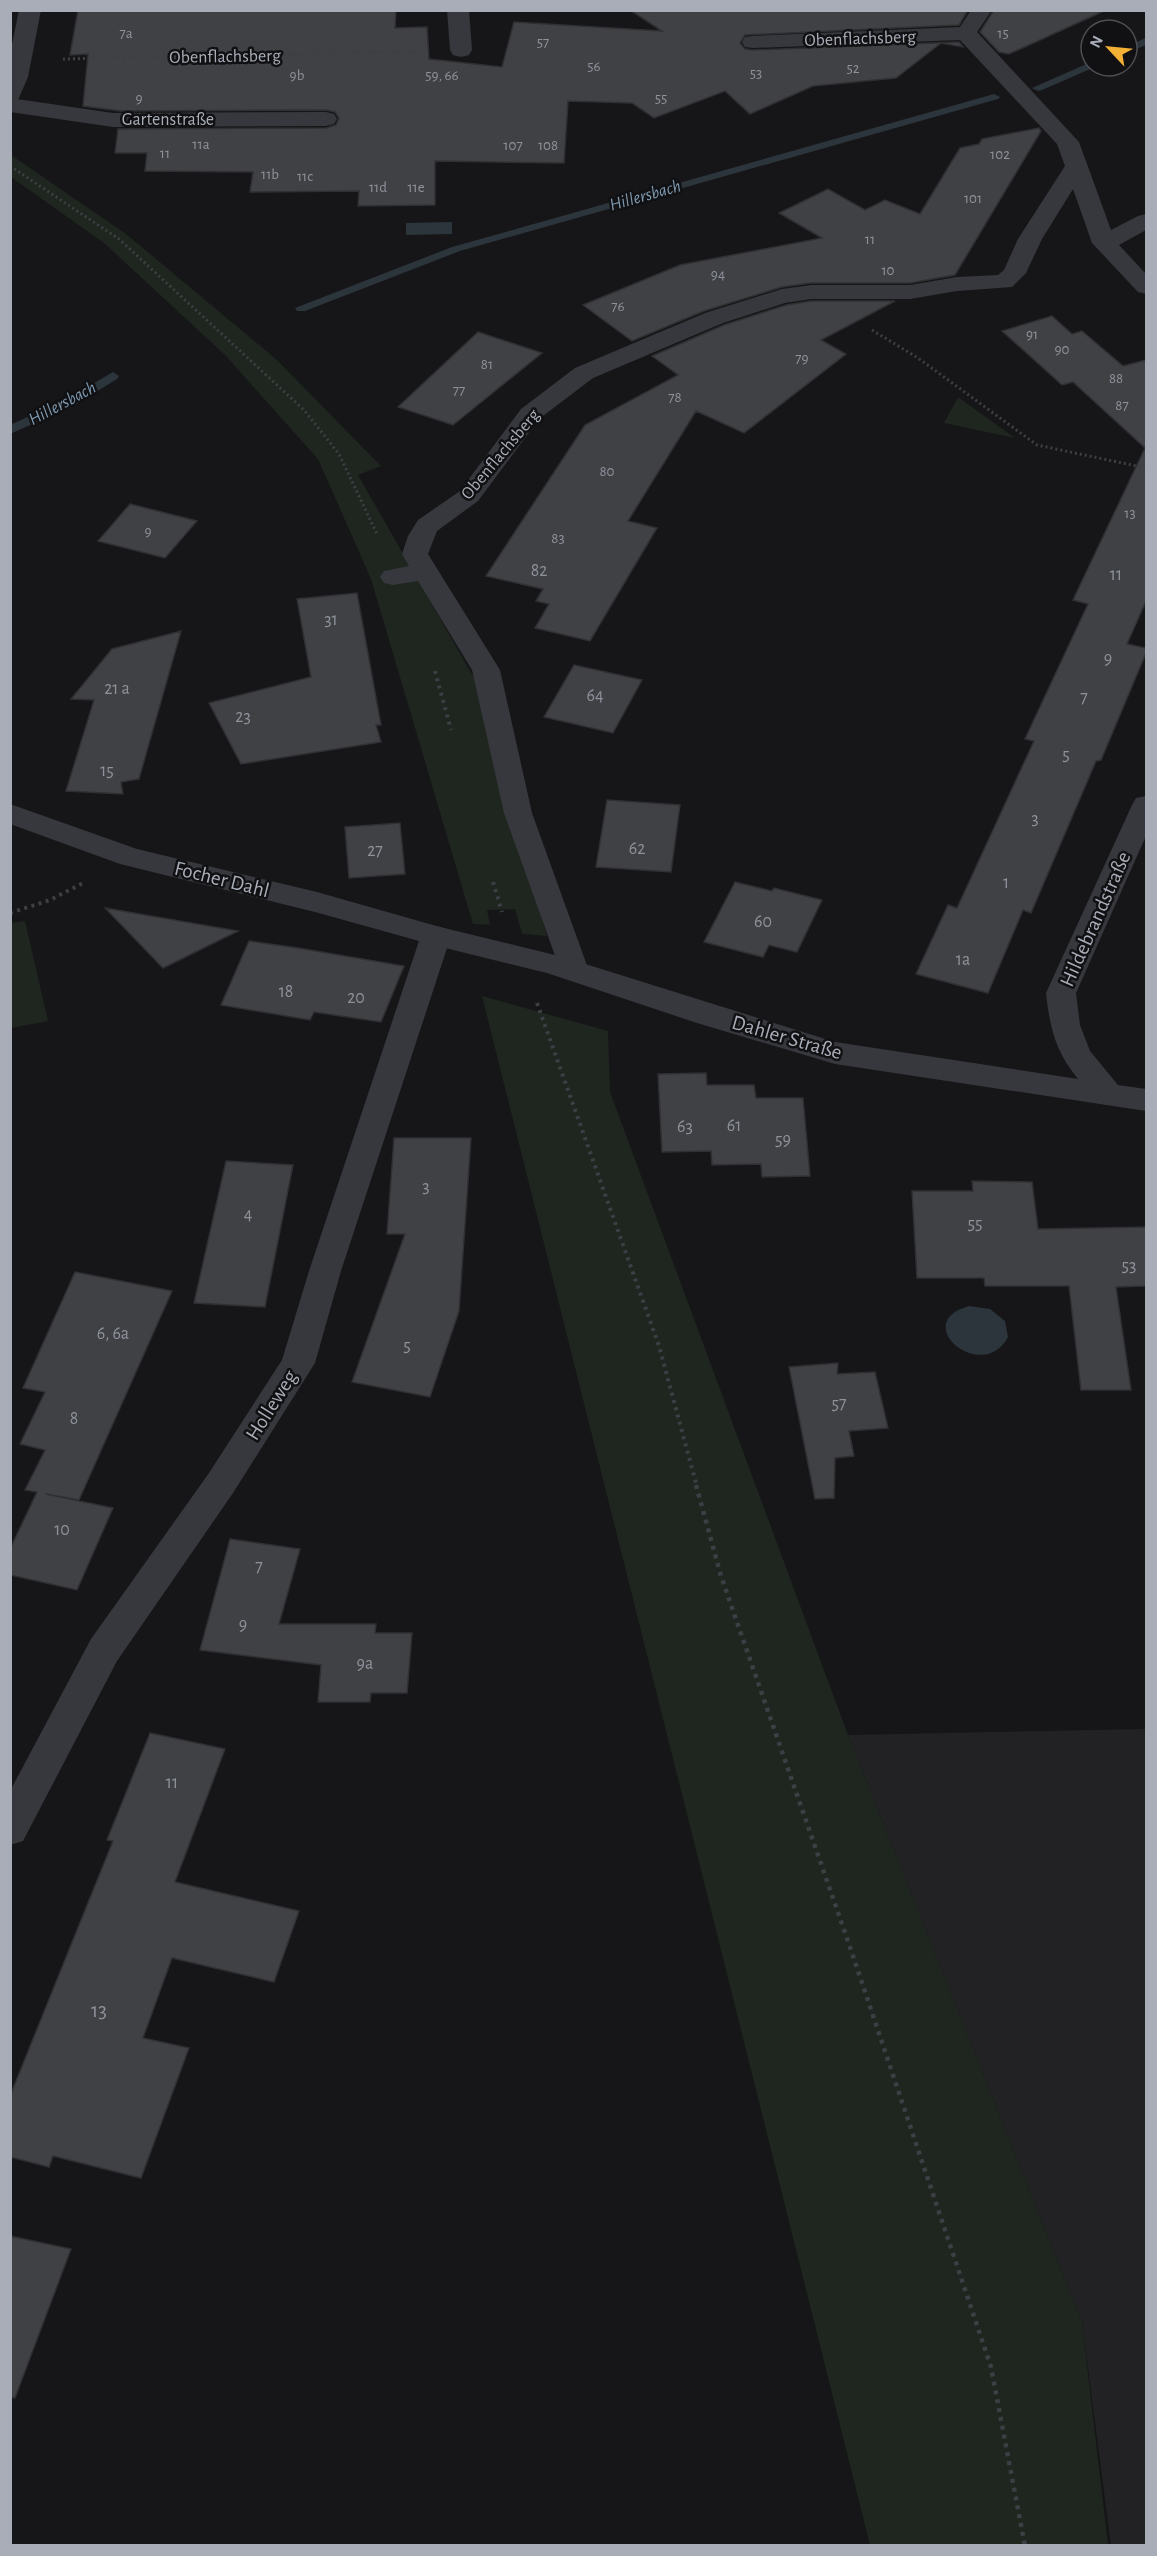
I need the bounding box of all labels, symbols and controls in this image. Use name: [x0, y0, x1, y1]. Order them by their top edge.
north arrow: [1079, 18, 1139, 78]
house number: 7a: [119, 26, 133, 41]
house number: 15: [997, 26, 1009, 41]
street label: Obenflachsberg: [804, 28, 916, 50]
text: N: [1087, 33, 1106, 50]
house number: 57: [537, 35, 549, 50]
street label: Obenflachsberg: [169, 47, 281, 67]
house number: 56: [587, 59, 601, 74]
house number: 52: [846, 61, 860, 76]
house number: 53: [750, 66, 762, 81]
house number: 9b: [290, 68, 305, 83]
house number: 59, 66: [425, 68, 459, 83]
house number: 9: [135, 91, 143, 106]
house number: 55: [655, 91, 667, 106]
street label: Gartenstraße: [122, 111, 214, 129]
house number: 11a: [192, 137, 210, 152]
house number: 107: [503, 138, 523, 153]
house number: 108: [538, 138, 558, 153]
house number: 11: [160, 146, 170, 161]
house number: 102: [990, 147, 1010, 162]
house number: 11b: [261, 167, 279, 182]
house number: 11c: [297, 169, 313, 184]
water label: Hillersbach: [608, 177, 683, 215]
house number: 11d: [369, 180, 387, 195]
house number: 11e: [407, 180, 425, 195]
house number: 101: [964, 191, 982, 206]
house number: 11: [865, 232, 875, 247]
house number: 10: [881, 263, 895, 278]
house number: 94: [711, 267, 725, 282]
house number: 76: [611, 299, 625, 314]
house number: 91: [1026, 327, 1038, 342]
house number: 90: [1055, 342, 1070, 357]
house number: 79: [795, 351, 809, 366]
house number: 81: [481, 357, 493, 372]
house number: 88: [1109, 371, 1123, 386]
water label: Hillersbach: [26, 379, 99, 429]
house number: 77: [453, 383, 465, 398]
house number: 78: [668, 390, 682, 405]
house number: 87: [1115, 398, 1129, 413]
street label: Obenflachsberg: [458, 406, 544, 503]
house number: 80: [599, 464, 615, 479]
house number: 13: [1124, 506, 1136, 521]
house number: 9: [144, 524, 152, 539]
house number: 83: [551, 531, 565, 546]
house number: 82: [531, 562, 547, 580]
house number: 11: [1110, 566, 1122, 584]
house number: 31: [324, 611, 338, 629]
house number: 9: [1104, 650, 1112, 668]
house number: 21 a: [104, 680, 130, 698]
house number: 64: [586, 687, 604, 705]
house number: 7: [1080, 689, 1088, 707]
house number: 23: [235, 708, 251, 726]
house number: 5: [1062, 746, 1070, 764]
house number: 15: [100, 762, 114, 780]
house number: 3: [1031, 810, 1039, 828]
house number: 62: [629, 840, 645, 858]
house number: 27: [367, 842, 383, 860]
street label: Hildebrandstraße: [1056, 848, 1135, 990]
street label: Focher Dahl: [172, 858, 271, 901]
house number: 1: [1003, 874, 1009, 892]
house number: 60: [754, 913, 772, 931]
house number: 1a: [956, 951, 970, 969]
house number: 18: [279, 983, 293, 1001]
house number: 20: [347, 989, 365, 1007]
street label: Dahler Straße: [729, 1012, 844, 1063]
house number: 61: [727, 1117, 741, 1135]
house number: 63: [677, 1118, 693, 1136]
house number: 59: [775, 1131, 791, 1149]
house number: 3: [422, 1178, 430, 1196]
house number: 4: [244, 1206, 253, 1224]
house number: 55: [967, 1215, 983, 1233]
house number: 53: [1122, 1257, 1136, 1275]
house number: 6, 6a: [97, 1325, 129, 1343]
house number: 5: [403, 1337, 411, 1355]
street label: Holleweg: [242, 1366, 301, 1444]
house number: 57: [831, 1395, 847, 1413]
house number: 8: [70, 1410, 78, 1428]
house number: 10: [54, 1521, 70, 1539]
house number: 7: [255, 1558, 263, 1576]
house number: 9: [239, 1616, 247, 1634]
house number: 9a: [357, 1655, 373, 1673]
house number: 11: [166, 1774, 178, 1792]
house number: 13: [91, 2000, 107, 2021]

